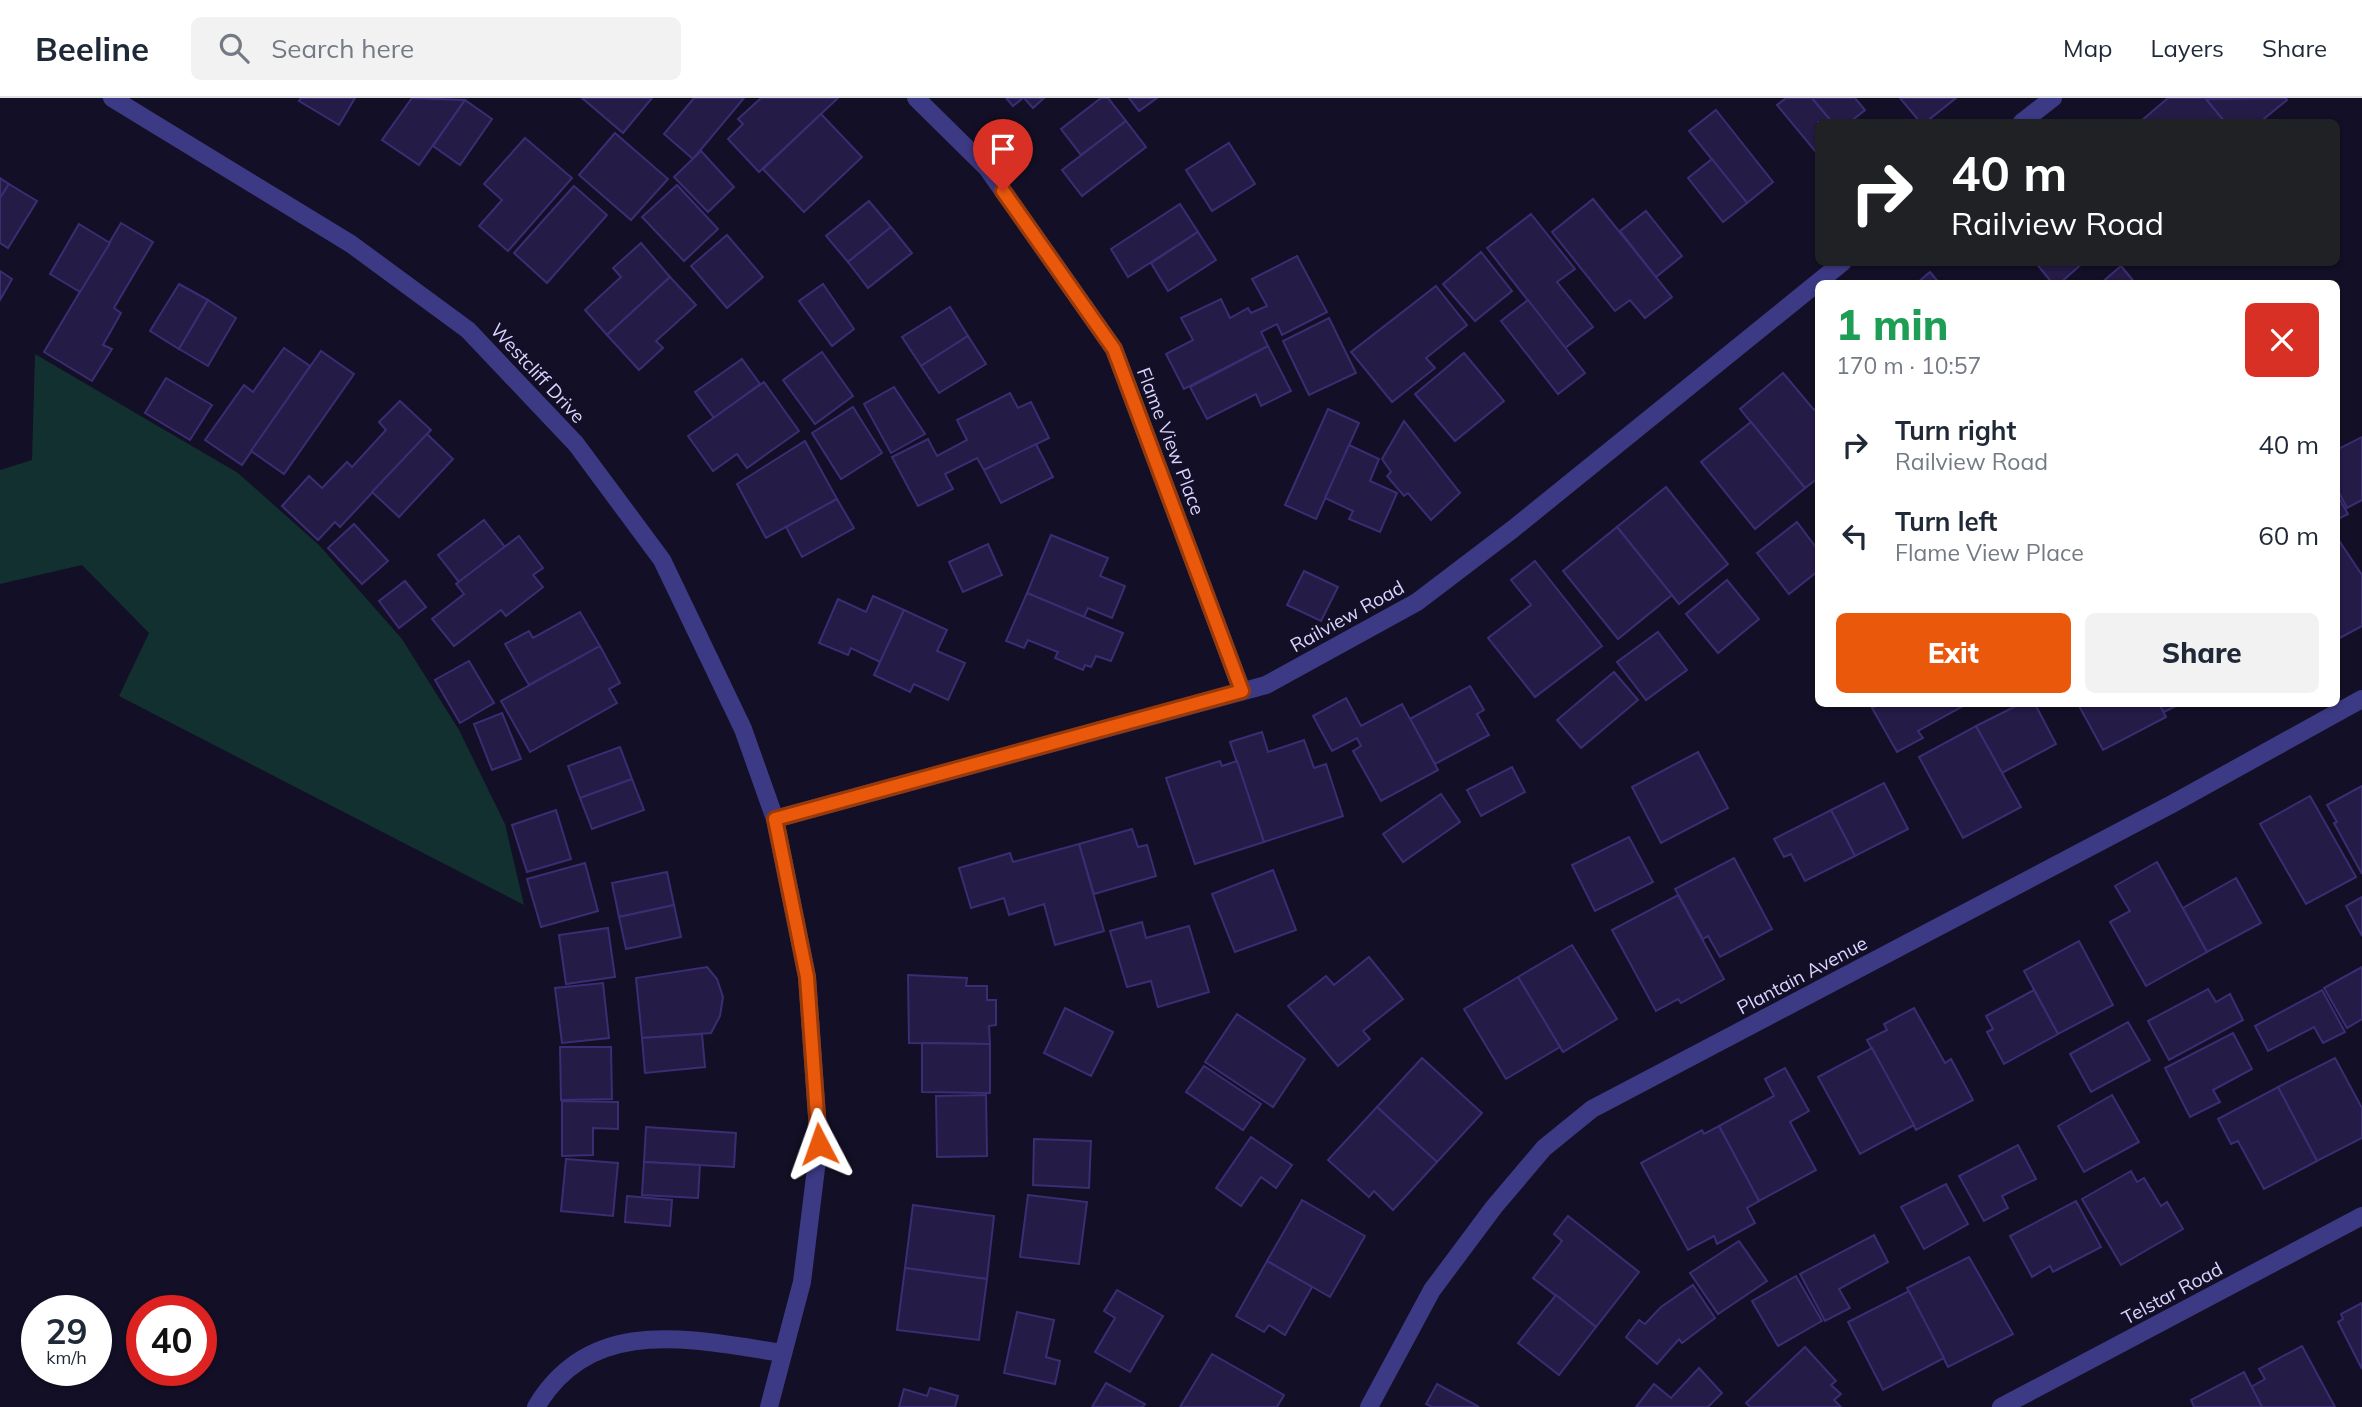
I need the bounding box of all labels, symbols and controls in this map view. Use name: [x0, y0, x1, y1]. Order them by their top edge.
search box: [191, 17, 681, 80]
text: Beeline: [35, 28, 149, 69]
icon: search: [215, 29, 253, 67]
text: Search here: [271, 32, 414, 65]
text: Map: [2063, 33, 2112, 63]
text: Layers: [2150, 33, 2224, 63]
text: Share: [2262, 33, 2327, 63]
pin: [973, 119, 1033, 191]
icon: arrive: [984, 130, 1022, 168]
text: 40 m: [1951, 142, 2067, 203]
icon: right: [1836, 147, 1927, 238]
text: Railview Road: [1951, 203, 2164, 243]
text: 1 min: [1836, 298, 1949, 351]
button: close: [2245, 303, 2319, 377]
street label: Westcliff Drive: [486, 318, 590, 428]
text: 170 m · 10:57: [1836, 351, 1981, 380]
street label: Flame View Place: [1132, 364, 1210, 518]
text: Turn right: [1895, 414, 2016, 447]
icon: right: [1836, 426, 1874, 464]
text: 40 m: [2258, 428, 2319, 461]
text: Railview Road: [1895, 447, 2048, 476]
text: Turn left: [1895, 505, 1997, 538]
icon: left: [1836, 517, 1874, 555]
text: 60 m: [2258, 519, 2319, 552]
text: Flame View Place: [1895, 538, 2084, 567]
street label: Railview Road: [1286, 575, 1408, 657]
button: Exit: [1836, 613, 2071, 693]
button: Share: [2085, 613, 2319, 693]
street label: Plantain Avenue: [1733, 931, 1871, 1019]
position arrow: [782, 1107, 856, 1181]
street label: Telstar Road: [2117, 1256, 2227, 1330]
speed limit sign: 40: [126, 1295, 217, 1386]
text: 29: [45, 1309, 88, 1353]
text: km/h: [46, 1346, 87, 1369]

